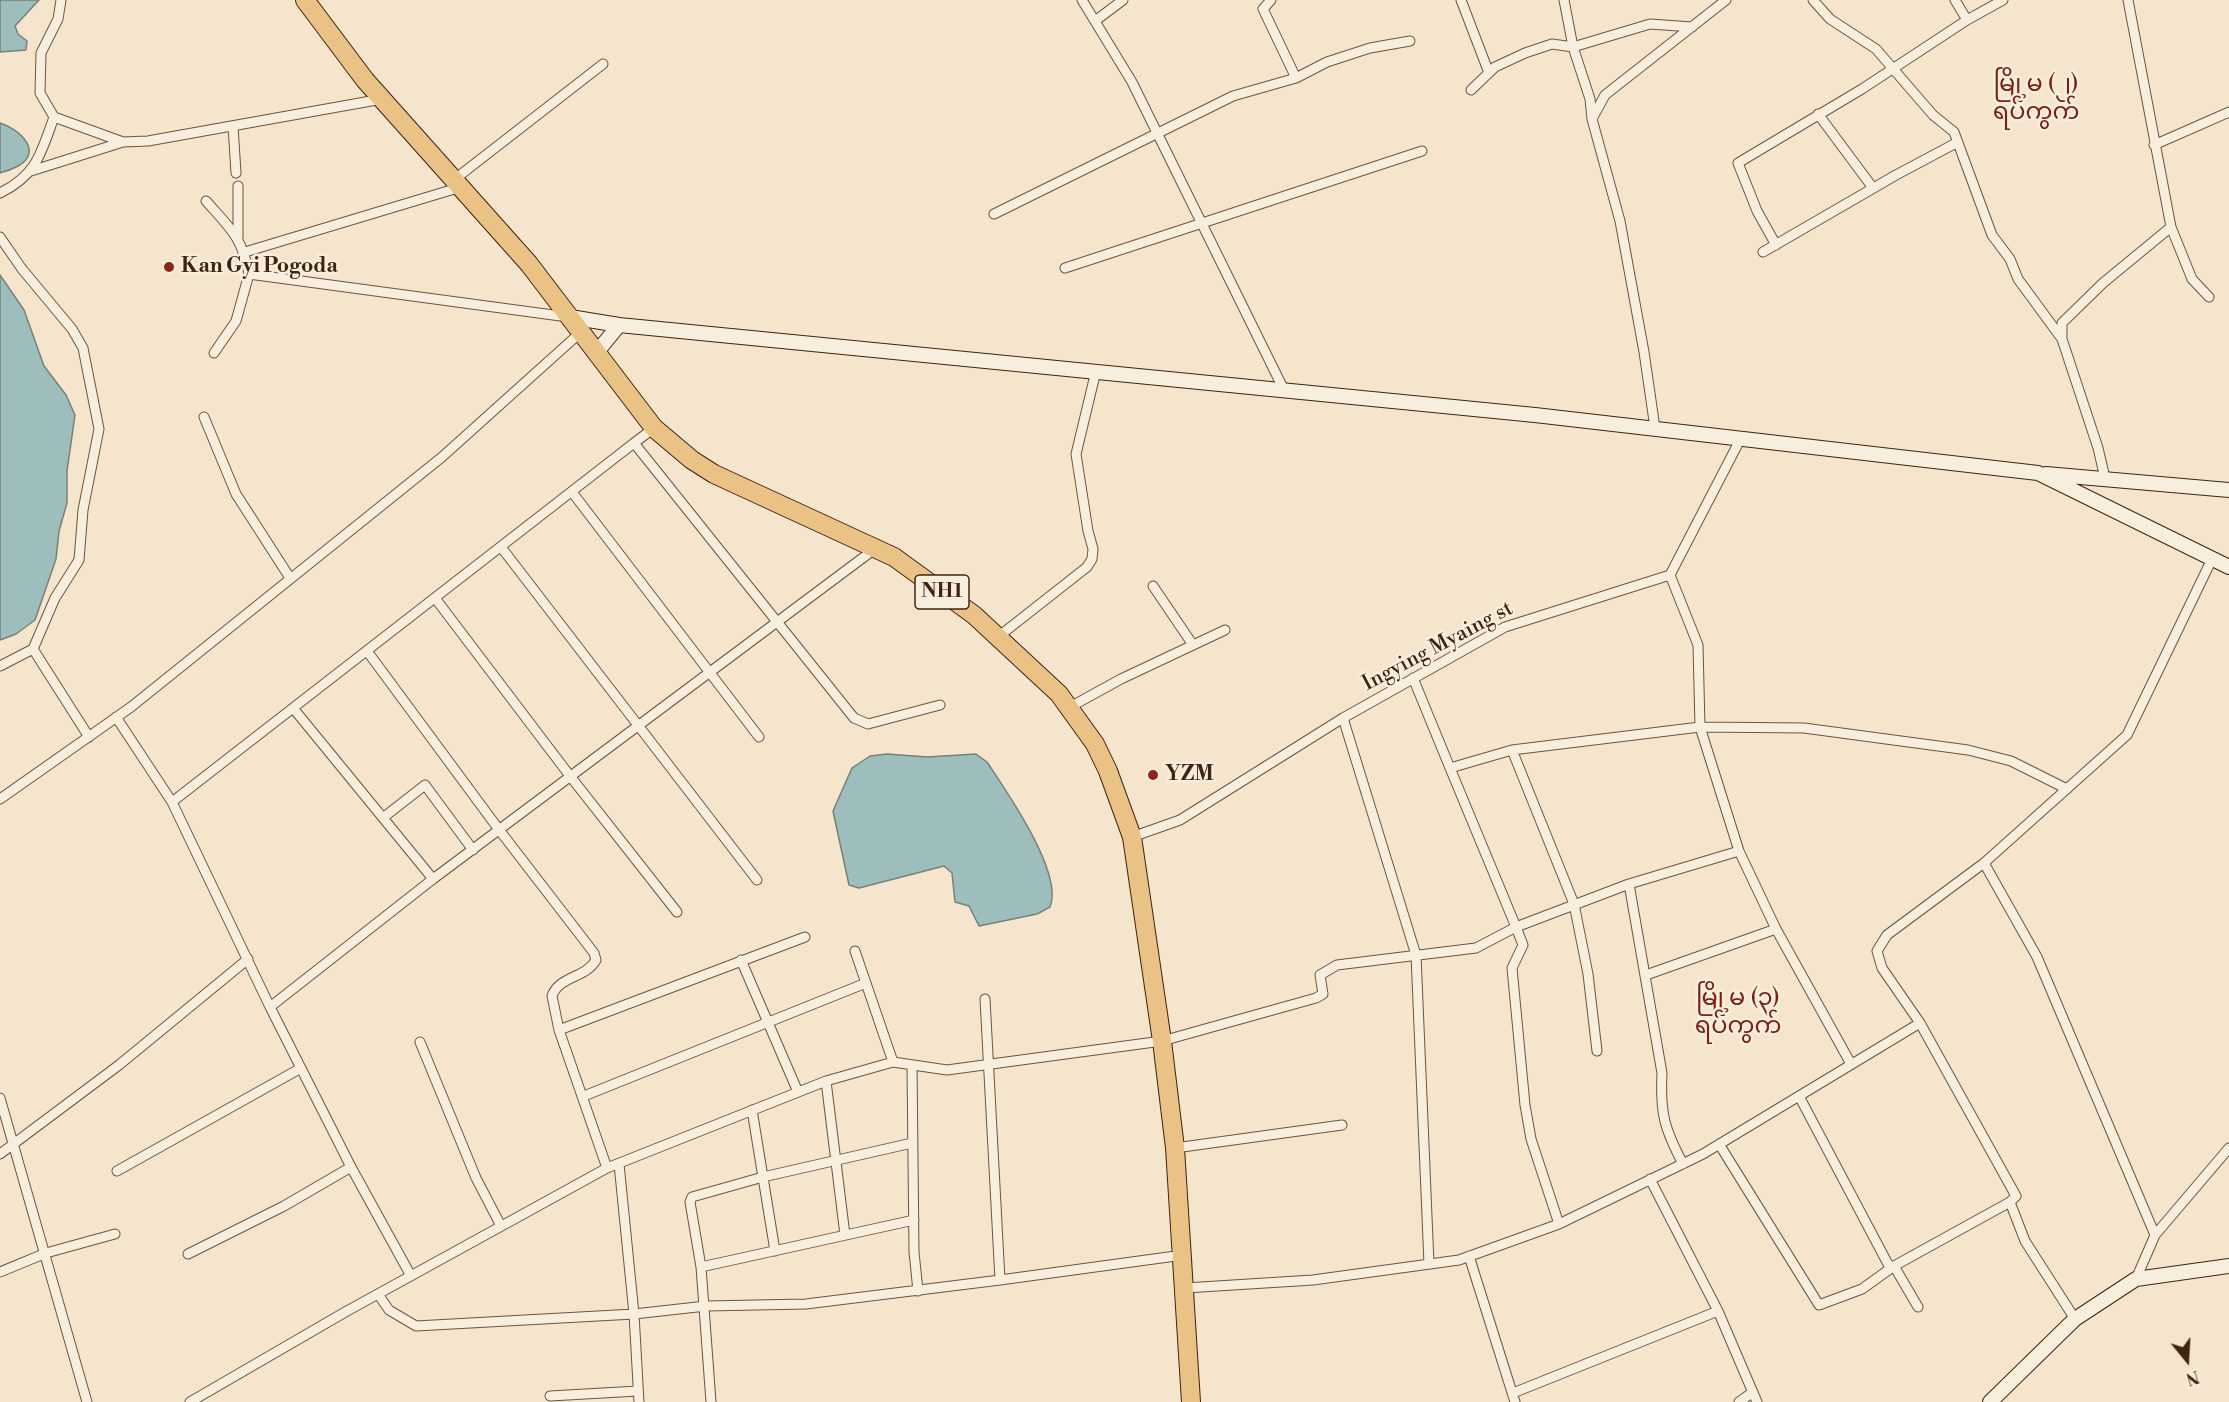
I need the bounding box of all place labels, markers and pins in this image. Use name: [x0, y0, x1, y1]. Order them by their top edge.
place label: Kan Gyi Pogoda: [181, 254, 338, 280]
marker: Kan Gyi Pogoda: [162, 260, 176, 274]
place label: YZM: [1165, 762, 1214, 788]
marker: YZM: [1146, 768, 1160, 782]

